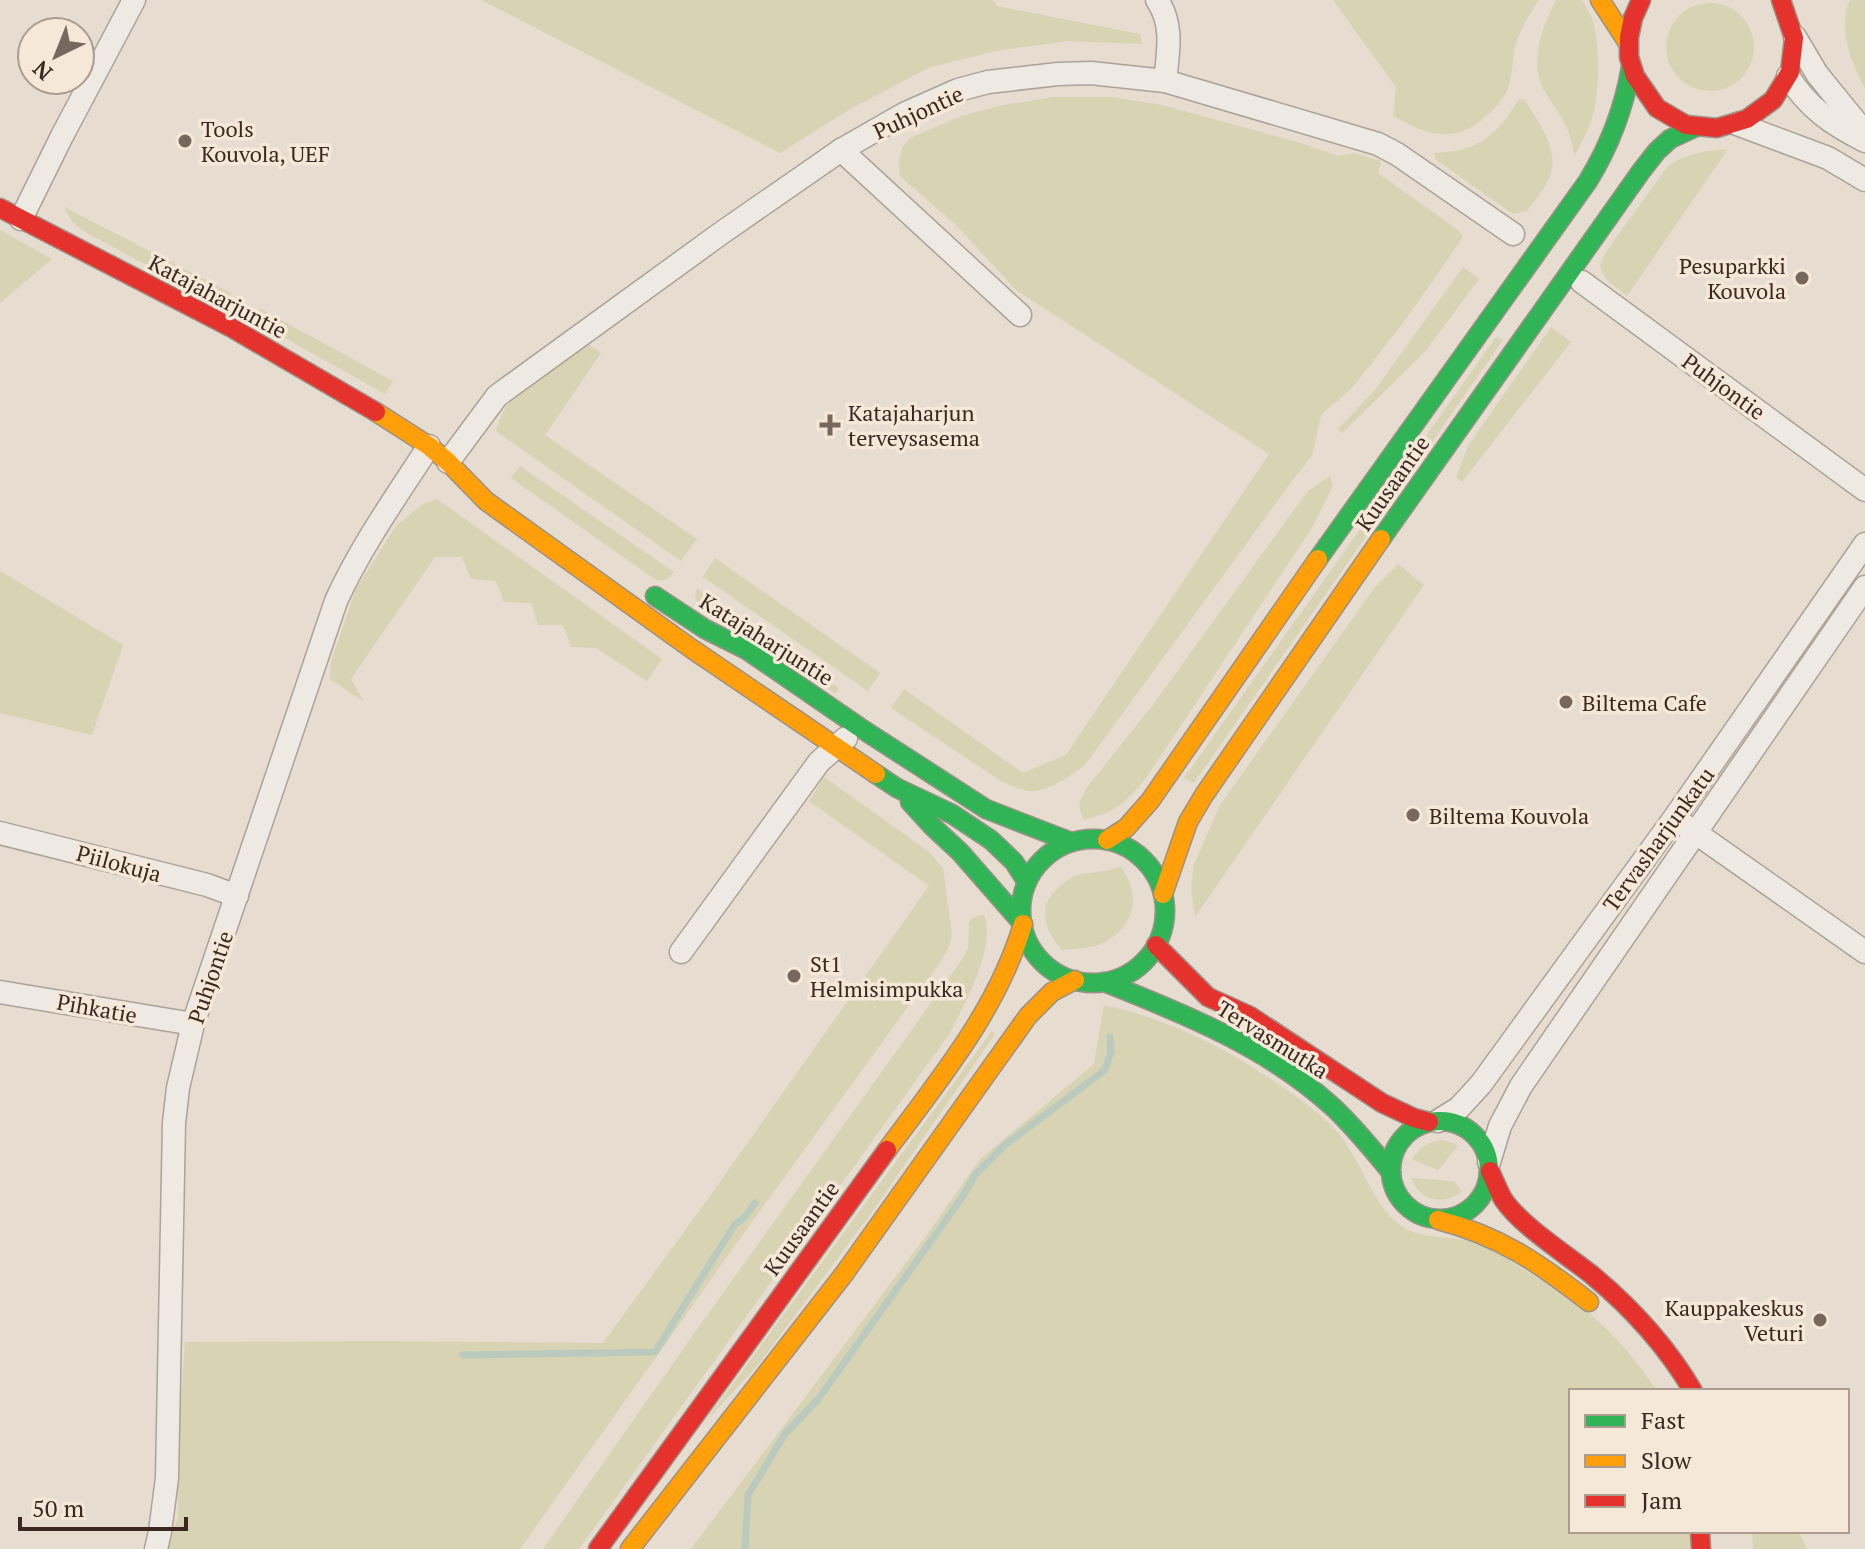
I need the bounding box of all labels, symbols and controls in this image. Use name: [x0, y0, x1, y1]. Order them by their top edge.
north arrow: [16, 16, 96, 96]
text: N: [26, 54, 58, 87]
street label: Puhjontie: [868, 79, 968, 145]
place label: Tools Kouvola, UEF: [201, 114, 330, 168]
marker: Tools Kouvola, UEF: [176, 132, 194, 150]
street label: Katajaharjuntie: [144, 247, 292, 345]
place label: Pesuparkki Kouvola: [1679, 251, 1786, 305]
marker: Pesuparkki Kouvola: [1793, 269, 1811, 287]
street label: Puhjontie: [1677, 346, 1771, 426]
place label: Katajaharjun terveysasema: [848, 398, 980, 452]
marker: Katajaharjun terveysasema: [819, 414, 841, 436]
street label: Kuusaantie: [1349, 430, 1435, 536]
street label: Katajaharjuntie: [695, 586, 839, 692]
place label: Biltema Cafe: [1582, 688, 1707, 717]
marker: Biltema Cafe: [1557, 693, 1575, 711]
street label: Tervasharjunkatu: [1596, 761, 1720, 917]
place label: Biltema Kouvola: [1429, 801, 1589, 830]
marker: Biltema Kouvola: [1404, 806, 1422, 824]
street label: Piilokuja: [73, 838, 165, 888]
street label: Puhjontie: [181, 927, 239, 1027]
place label: St1 Helmisimpukka: [810, 949, 963, 1003]
marker: St1 Helmisimpukka: [785, 967, 803, 985]
street label: Pihkatie: [55, 987, 139, 1029]
street label: Tervasmutka: [1212, 993, 1334, 1085]
street label: Kuusaantie: [757, 1175, 845, 1281]
place label: Kauppakeskus Veturi: [1665, 1293, 1804, 1347]
marker: Kauppakeskus Veturi: [1811, 1311, 1829, 1329]
legend: [1569, 1389, 1849, 1533]
text: Fast: [1641, 1404, 1686, 1436]
text: Slow: [1641, 1444, 1692, 1476]
scale bar: [20, 1481, 186, 1531]
text: Jam: [1641, 1484, 1682, 1516]
text: 50 m: [32, 1492, 84, 1524]

